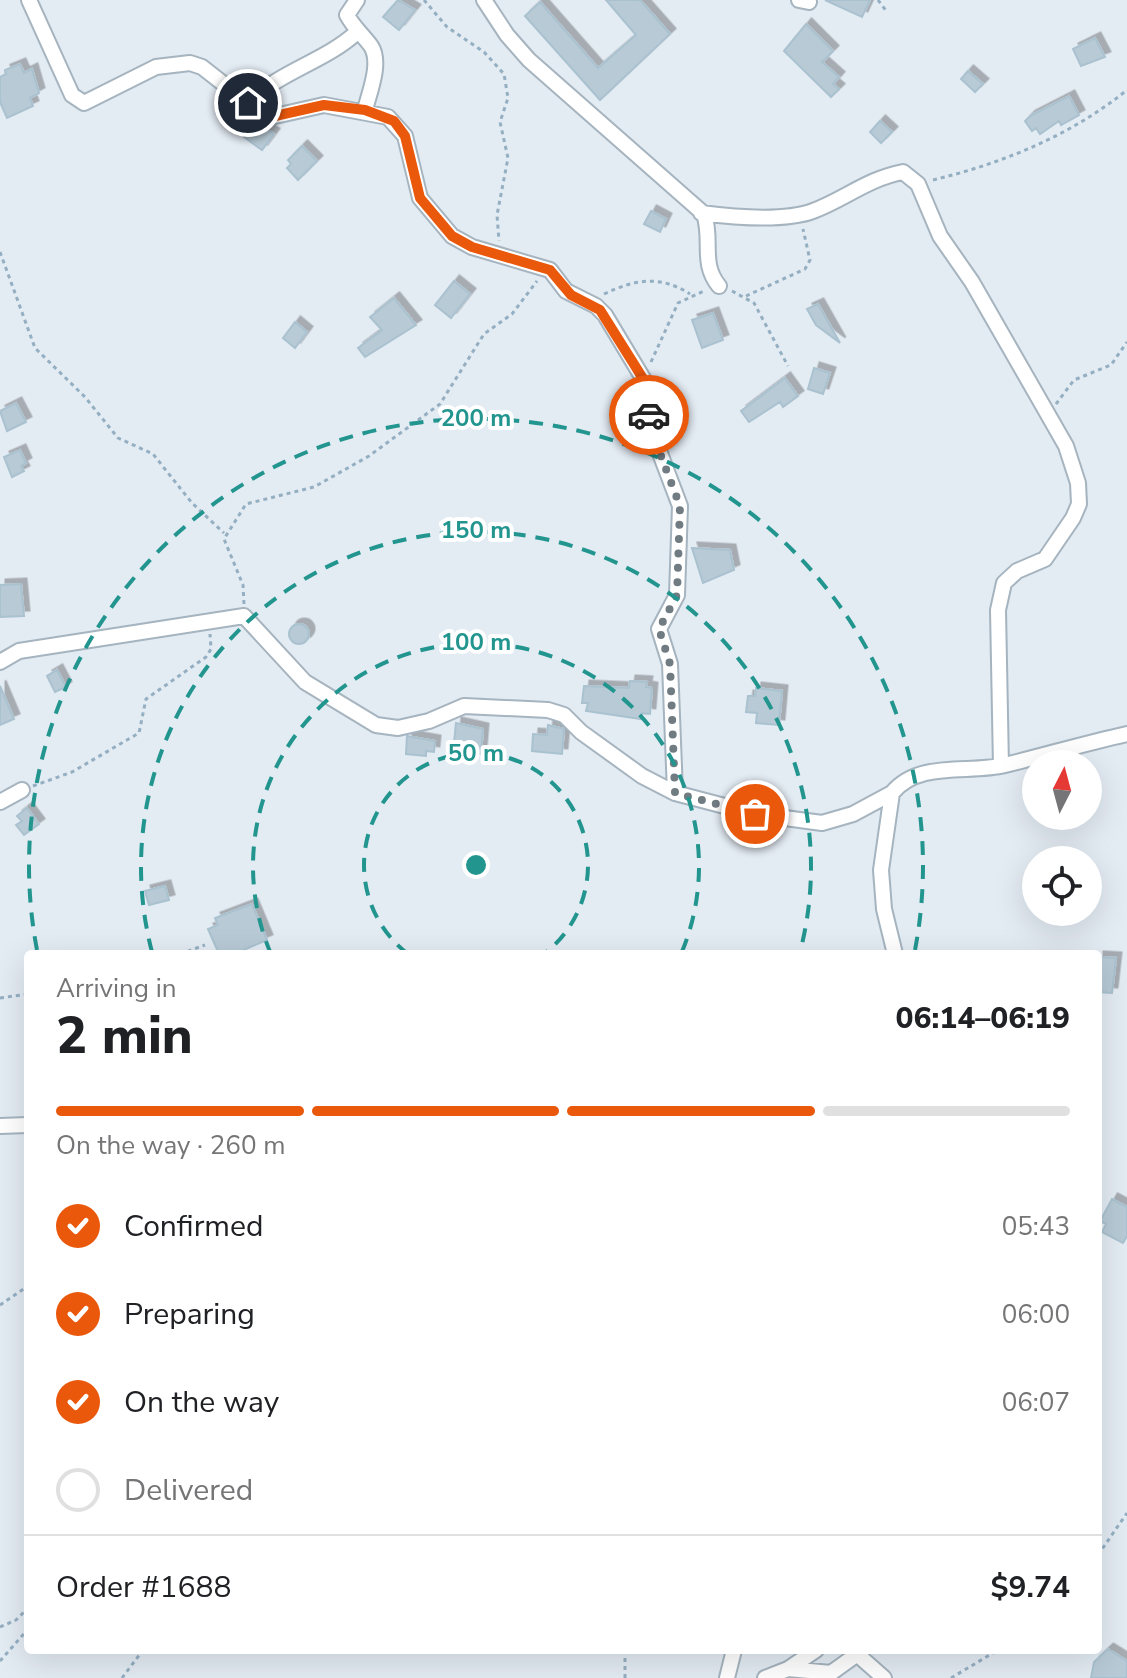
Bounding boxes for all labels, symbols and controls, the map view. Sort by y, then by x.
pin [214,69,282,137]
icon: home [226,81,270,125]
courier [609,375,689,455]
icon: car [627,393,671,437]
text: 200 m [441,402,511,434]
text: 150 m [441,514,511,546]
text: 100 m [441,626,511,658]
text: 50 m [448,737,504,769]
north arrow [1022,750,1102,830]
map controls [1022,750,1102,926]
pin [721,780,789,848]
icon: bag [733,792,777,836]
button: locate [1022,846,1102,926]
centre of rings [462,851,490,879]
text: Arriving in [56,971,177,1006]
text: 06:14–06:19 [895,998,1070,1039]
text: 2 min [56,1000,193,1071]
text: On the way · 260 m [56,1128,285,1163]
icon: check [56,1204,100,1248]
text: Confirmed [124,1206,264,1247]
text: 05:43 [1002,1209,1070,1244]
icon: check [56,1292,100,1336]
text: Preparing [124,1294,255,1335]
text: 06:00 [1002,1297,1070,1332]
icon: check [56,1380,100,1424]
text: On the way [124,1382,279,1423]
text: 06:07 [1002,1385,1070,1420]
text: Delivered [124,1470,253,1511]
text: Order #1688 [56,1567,231,1608]
text: $9.74 [991,1567,1070,1608]

